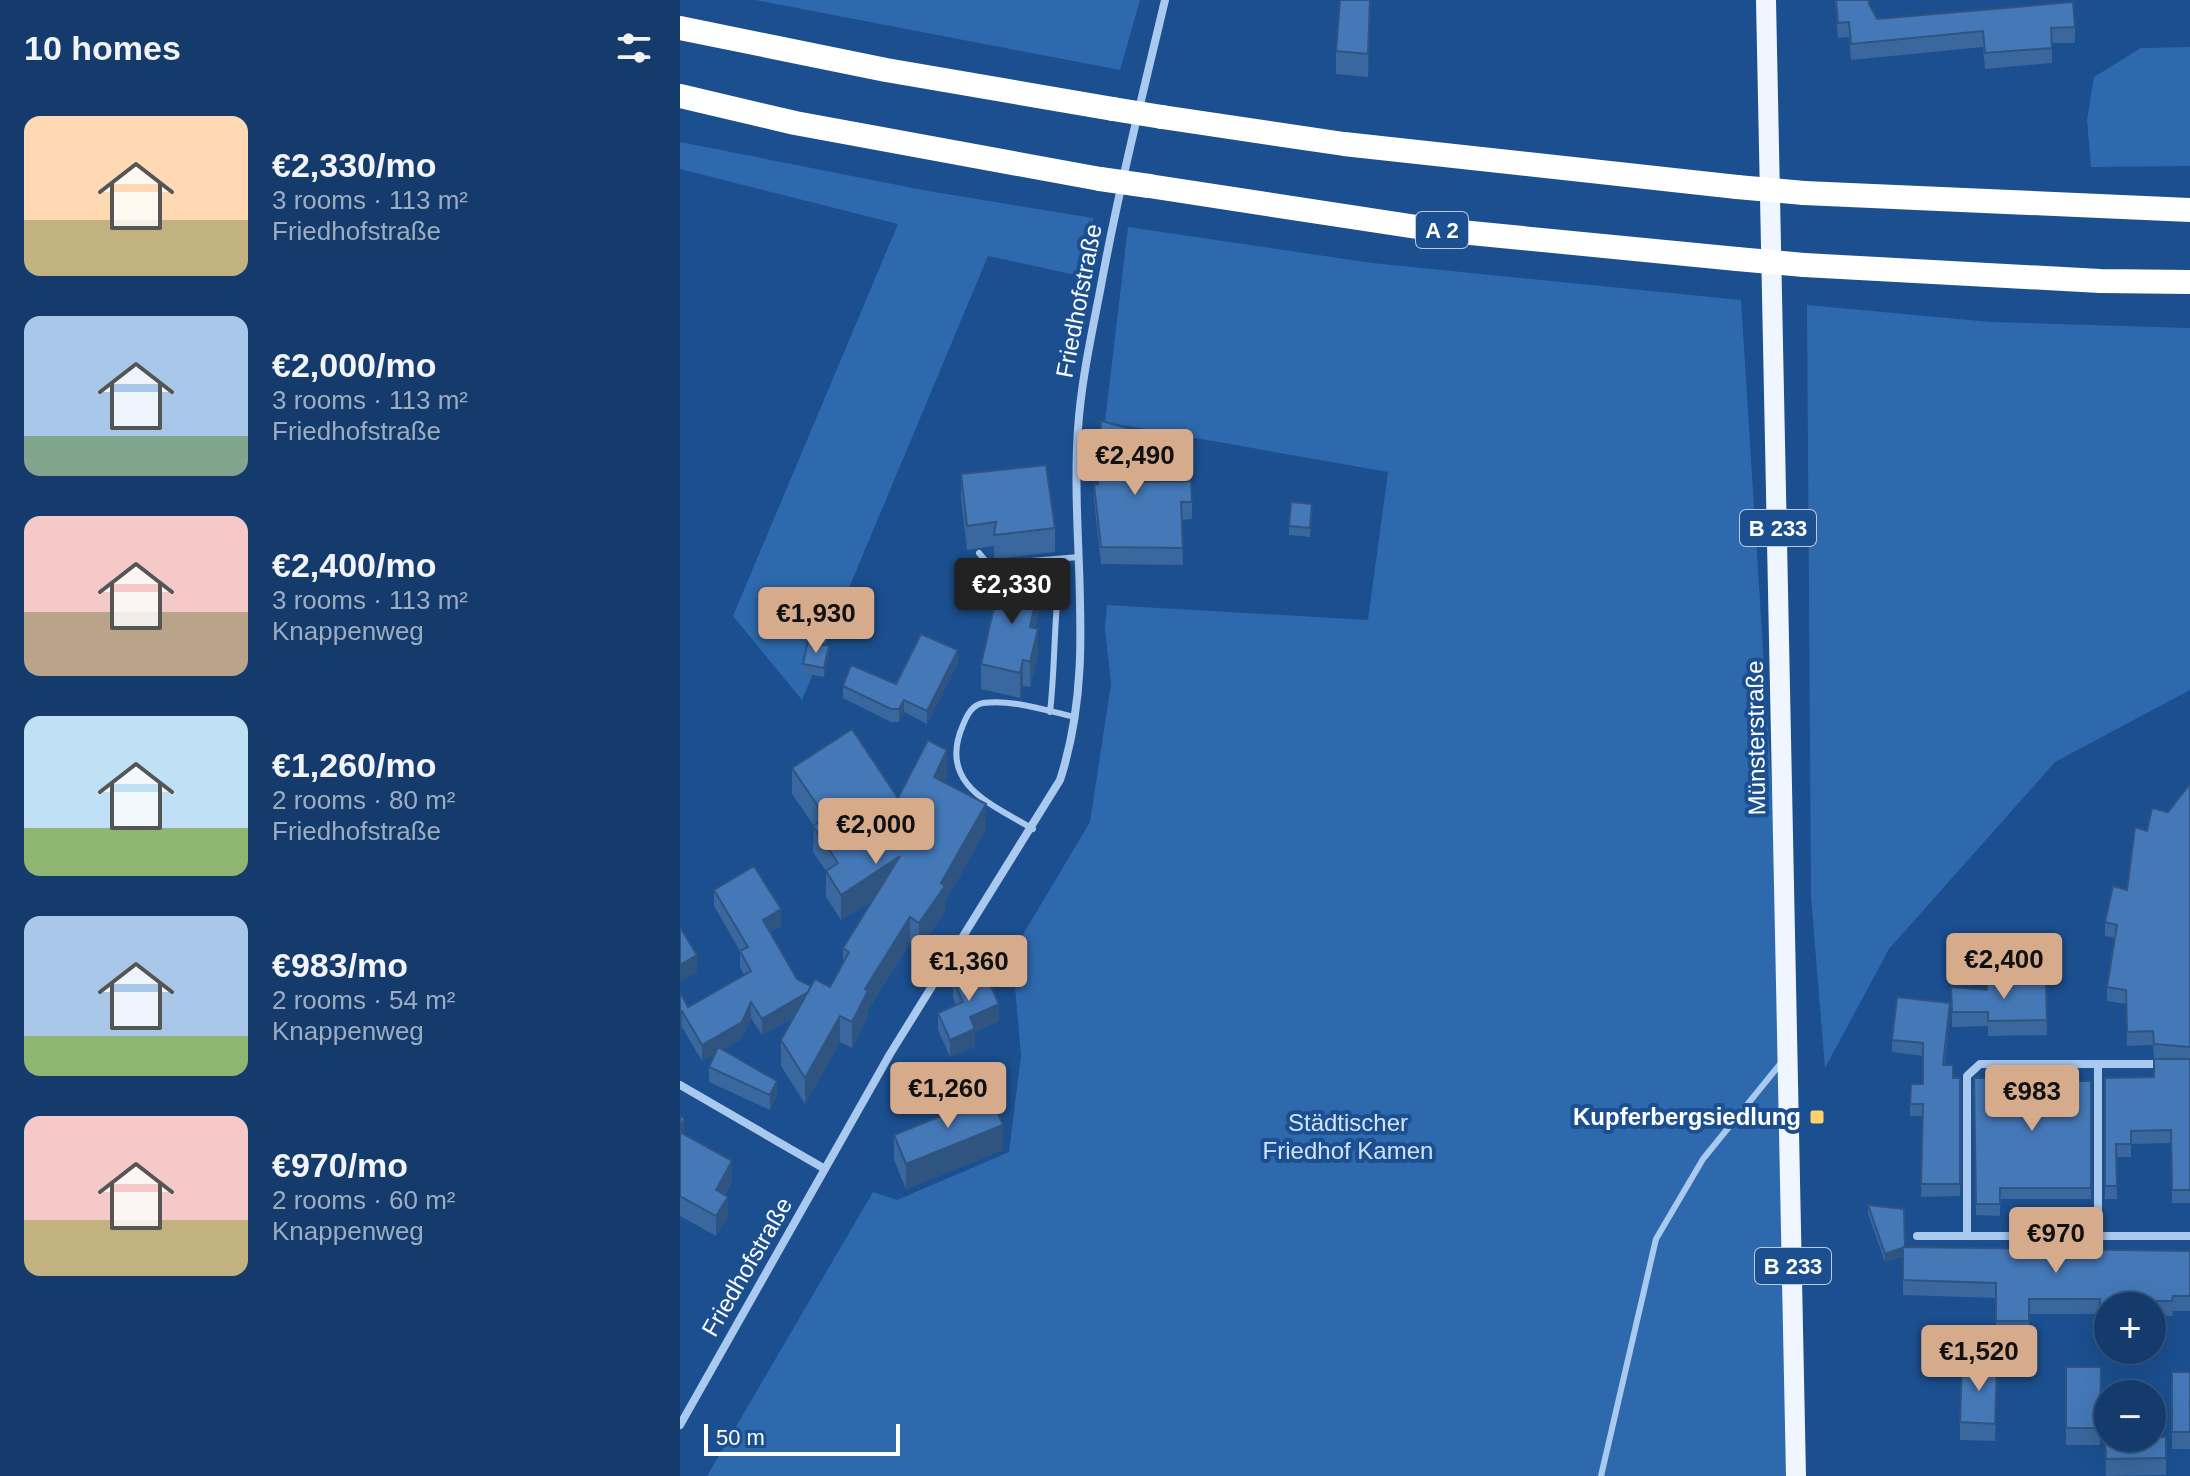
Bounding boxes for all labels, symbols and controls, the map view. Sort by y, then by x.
icon: filters [612,26,656,70]
text: 10 homes [24,29,181,67]
text: €2,330/mo [272,146,436,184]
icon: home [88,148,184,244]
text: 3 rooms · 113 m² [272,185,468,215]
road number: A 2 [1416,212,1468,248]
text: Friedhofstraße [272,216,441,246]
street label: Friedhofstraße [1050,222,1107,380]
text: €2,000/mo [272,346,436,384]
icon: home [88,348,184,444]
text: 3 rooms · 113 m² [272,385,468,415]
text: Friedhofstraße [272,416,441,446]
pin: €2,490 [1070,429,1200,497]
text: €2,490 [1095,440,1175,470]
road number: B 233 [1740,510,1816,546]
text: €2,400/mo [272,546,436,584]
icon: home [88,548,184,644]
pin: €2,330 [947,558,1077,626]
text: €2,330 [972,569,1052,599]
text: 3 rooms · 113 m² [272,585,468,615]
pin: €1,930 [751,587,881,655]
text: €1,930 [776,598,856,628]
text: Knappenweg [272,616,424,646]
street label: Münsterstraße [1741,660,1770,816]
text: €1,260/mo [272,746,436,784]
icon: home [88,748,184,844]
text: 2 rooms · 80 m² [272,785,456,815]
pin: €2,000 [811,798,941,866]
text: €2,000 [836,809,916,839]
text: Friedhofstraße [272,816,441,846]
pin: €2,400 [1939,933,2069,1001]
pin: €1,360 [904,935,1034,1003]
text: €2,400 [1964,944,2044,974]
text: €983/mo [272,946,408,984]
text: €1,360 [929,946,1009,976]
icon: home [88,948,184,1044]
text: 2 rooms · 54 m² [272,985,456,1015]
text: Knappenweg [272,1016,424,1046]
pin: €1,260 [883,1062,1013,1130]
pin: €983 [1985,1065,2079,1133]
text: €1,260 [908,1073,988,1103]
text: €983 [2003,1076,2061,1106]
place label: Kupferbergsiedlung [1573,1103,1801,1130]
marker: Kupferbergsiedlung [1808,1108,1826,1126]
park label: Städtischer Friedhof Kamen [1263,1109,1433,1164]
text: €970/mo [272,1146,408,1184]
icon: home [88,1148,184,1244]
text: 2 rooms · 60 m² [272,1185,456,1215]
street label: Friedhofstraße [696,1192,797,1341]
pin: €970 [2009,1207,2103,1275]
text: Knappenweg [272,1216,424,1246]
text: €970 [2027,1218,2085,1248]
road number: B 233 [1755,1248,1831,1284]
map controls [2094,1292,2166,1452]
button: + [2094,1292,2166,1364]
pin: €1,520 [1914,1325,2044,1393]
text: €1,520 [1939,1336,2019,1366]
button: − [2094,1380,2166,1452]
scale bar [704,1420,900,1456]
text: 50 m [716,1425,765,1450]

